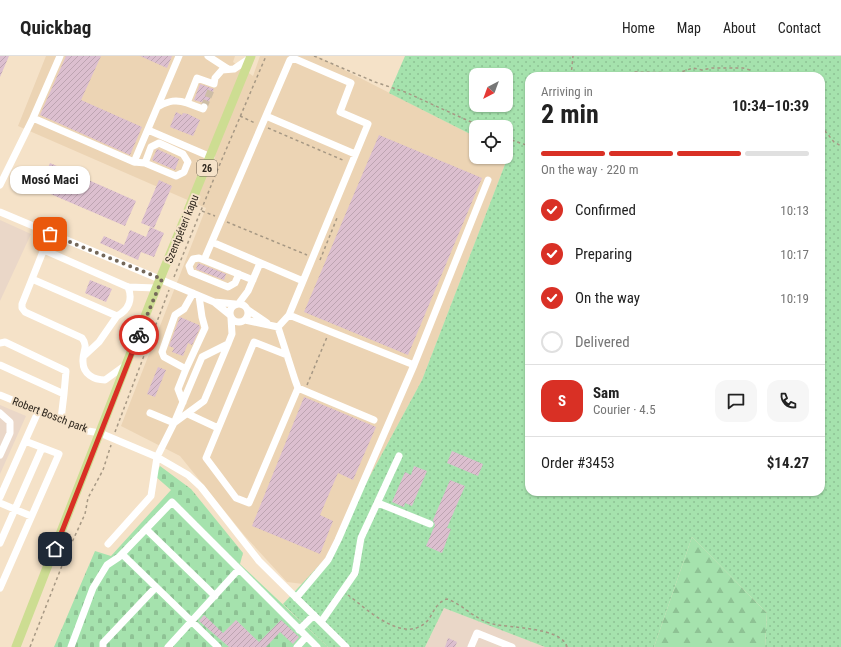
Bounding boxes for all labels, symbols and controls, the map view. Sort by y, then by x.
text: Quickbag [20,16,91,39]
text: Home [622,20,655,36]
text: Map [677,20,701,36]
text: About [723,20,756,36]
text: Contact [778,20,821,36]
north arrow [469,68,513,112]
map controls [469,68,513,164]
text: Arriving in [541,84,593,99]
text: 10:34–10:39 [732,97,809,115]
text: 2 min [541,99,599,129]
button: locate [469,120,513,164]
road number: 26 [197,160,217,176]
text: On the way · 220 m [541,162,638,177]
callout: Mosó Maci [10,166,90,194]
text: Mosó Maci [22,172,78,187]
street label: Szentpéteri kapu [162,193,202,265]
icon: check [541,199,563,221]
text: Confirmed [575,201,636,219]
text: 10:13 [780,203,809,218]
pin [33,217,67,251]
icon: bag [39,223,61,245]
icon: check [541,243,563,265]
text: Preparing [575,245,632,263]
text: 10:17 [780,247,809,262]
icon: check [541,287,563,309]
text: On the way [575,289,640,307]
text: 10:19 [780,291,809,306]
courier [119,315,159,355]
icon: bike [128,324,150,346]
text: Delivered [575,333,630,351]
button: chat [715,380,757,422]
button: phone [767,380,809,422]
text: Sam [593,384,619,402]
text: S [558,392,566,410]
street label: Robert Bosch park [10,395,90,435]
text: Courier · 4.5 [593,402,656,417]
text: Order #3453 [541,454,615,472]
text: $14.27 [767,454,809,472]
pin [38,532,72,566]
icon: home [44,538,66,560]

